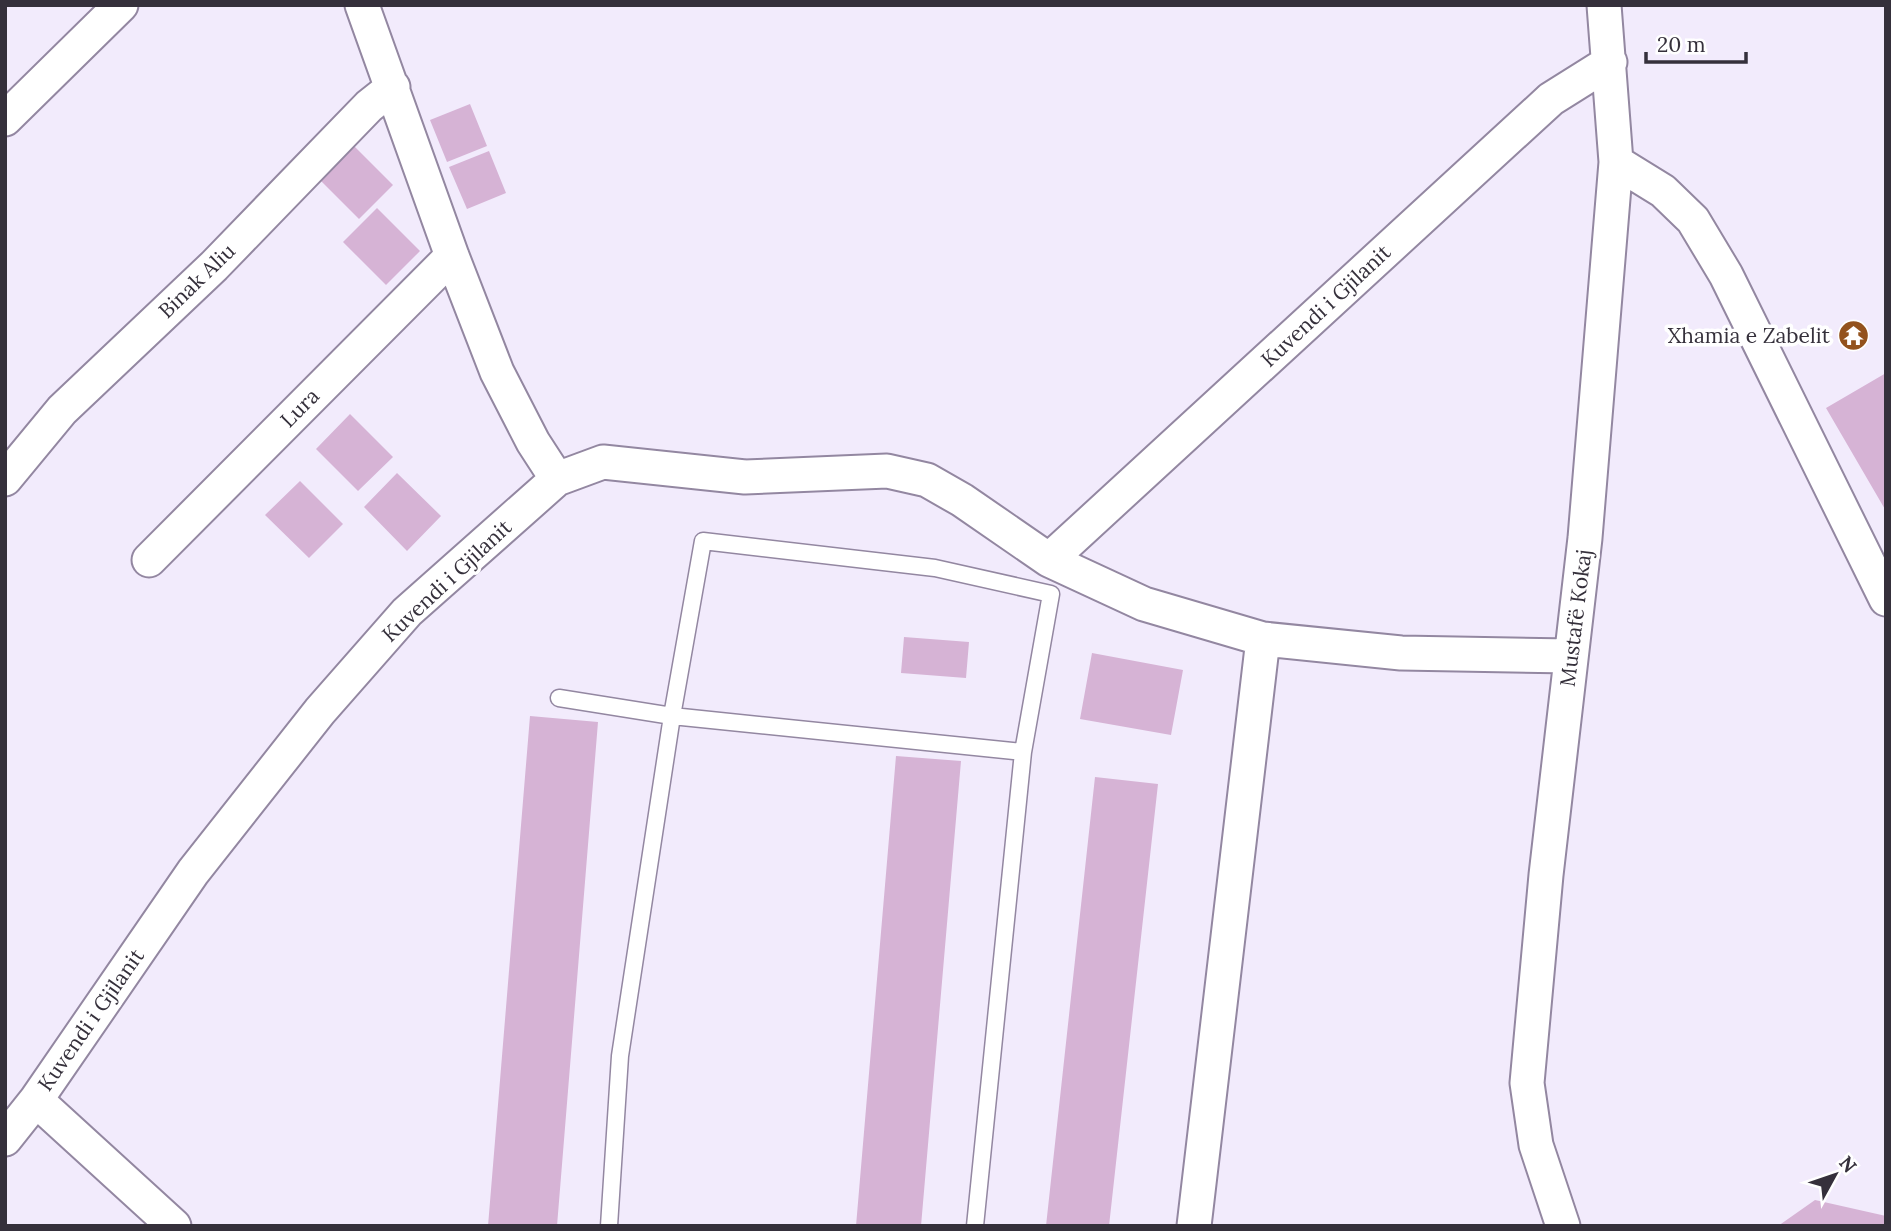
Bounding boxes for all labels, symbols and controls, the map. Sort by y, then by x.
scale bar [1646,21,1746,65]
text: 20 m [1657,31,1706,58]
street label: Binak Aliu [153,237,241,324]
street label: Kuvendi i Gjilanit [1255,238,1397,373]
temple icon: Xhamia e Zabelit [1836,319,1870,353]
place label: Xhamia e Zabelit [1668,322,1831,349]
street label: Lura [274,382,325,433]
street label: Kuvendi i Gjilanit [376,513,518,648]
street label: Mustafë Kokaj [1554,548,1597,688]
street label: Kuvendi i Gjilanit [31,943,150,1096]
north arrow [1800,1140,1870,1210]
text: N [1834,1151,1862,1178]

